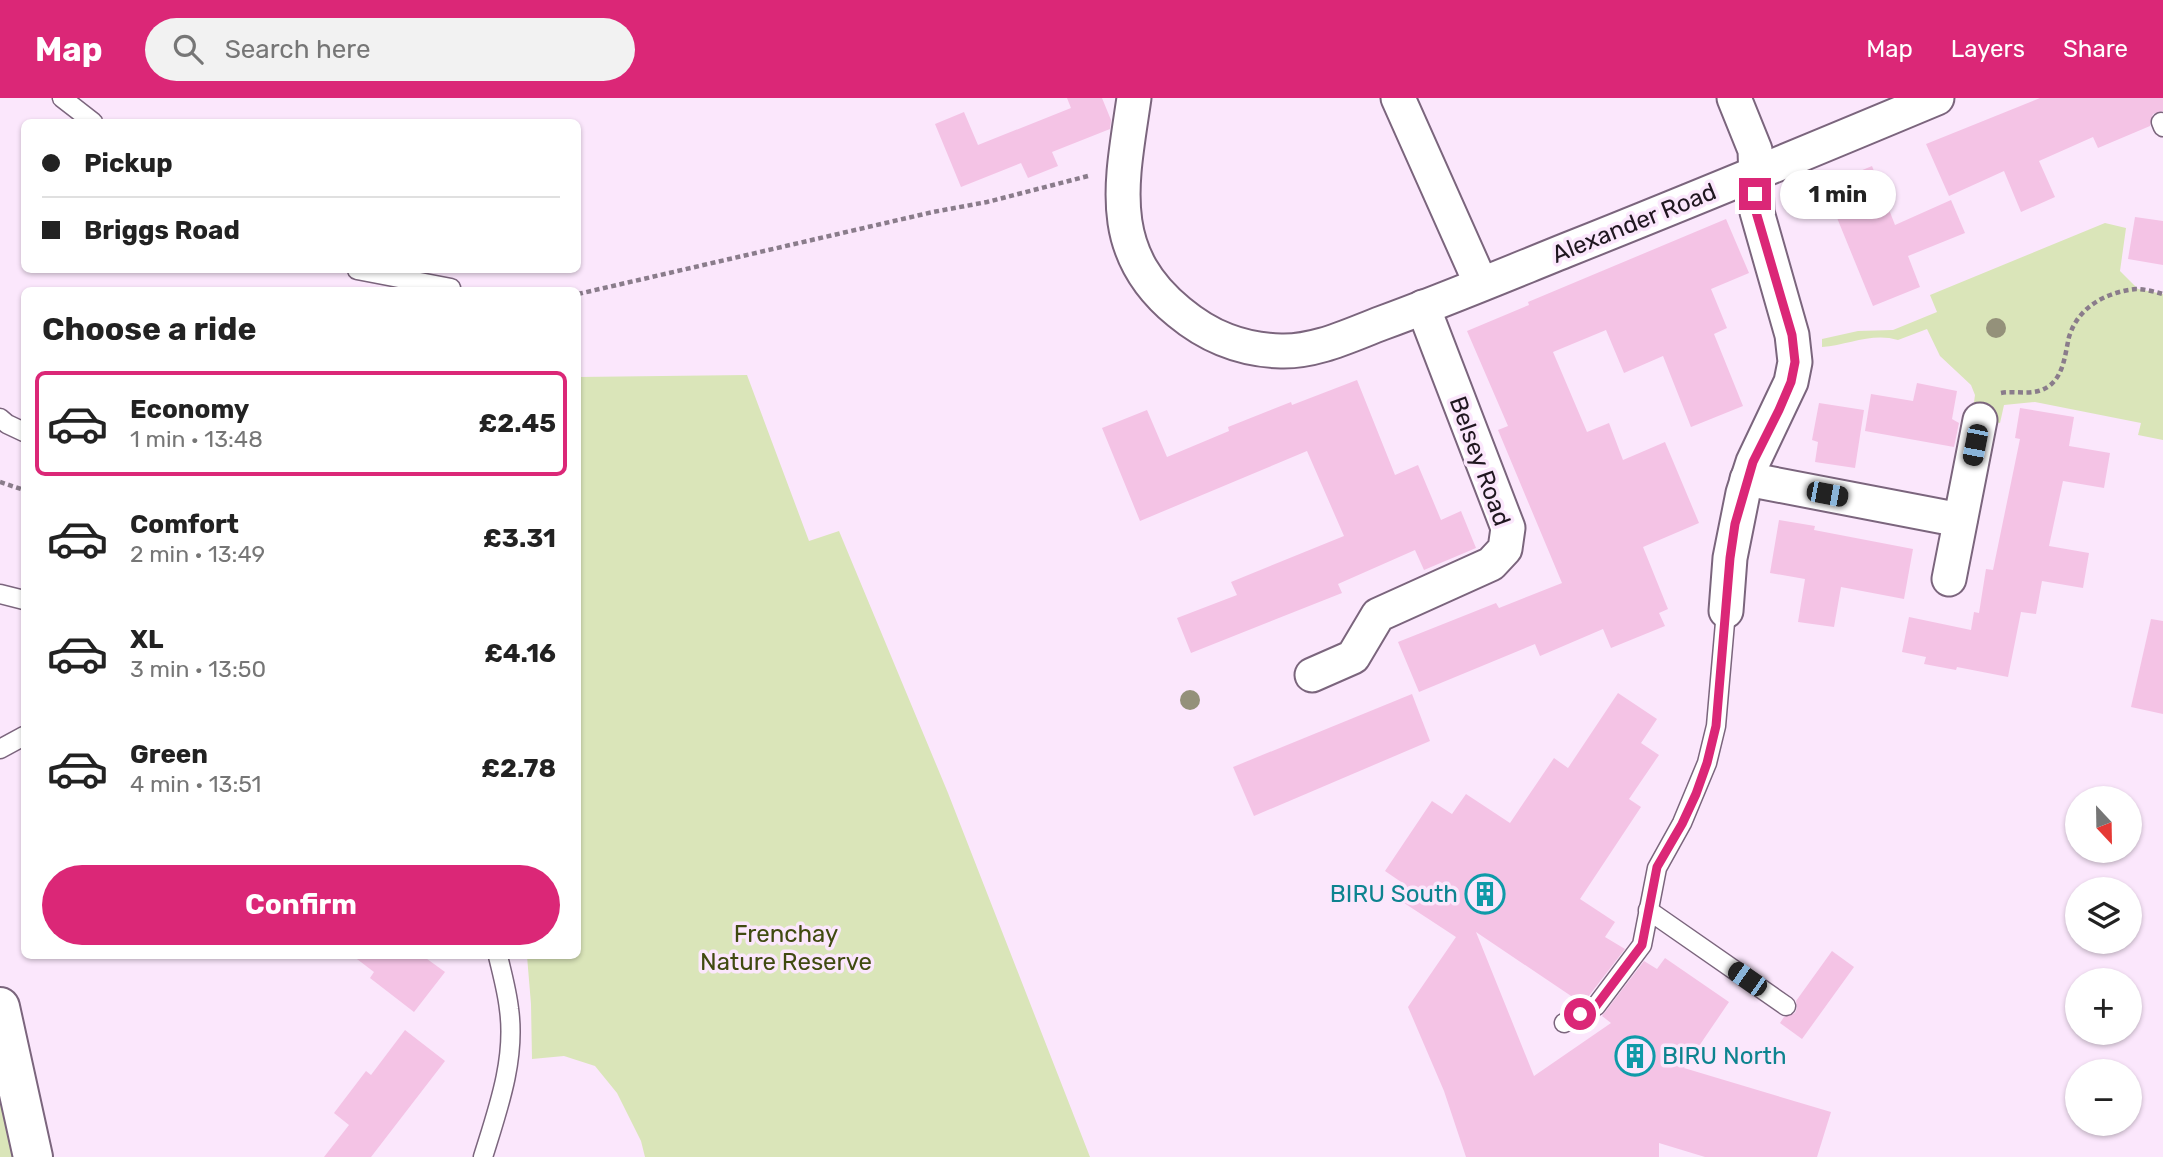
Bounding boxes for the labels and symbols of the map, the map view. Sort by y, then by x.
callout: 1 min [1780,170,1895,218]
street label: Alexander Road [1548,177,1720,269]
route end [1739,178,1771,210]
street label: Belsey Road [1444,392,1516,530]
car [1961,422,1990,468]
car [1805,480,1850,508]
north arrow [2065,786,2142,863]
building icon: BIRU South [1464,873,1506,915]
place label: BIRU South [1330,880,1458,908]
park label: Frenchay Nature Reserve [700,920,872,976]
car [1724,958,1771,1000]
route start [1564,998,1596,1030]
building icon: BIRU North [1614,1035,1656,1077]
place label: BIRU North [1662,1042,1787,1070]

